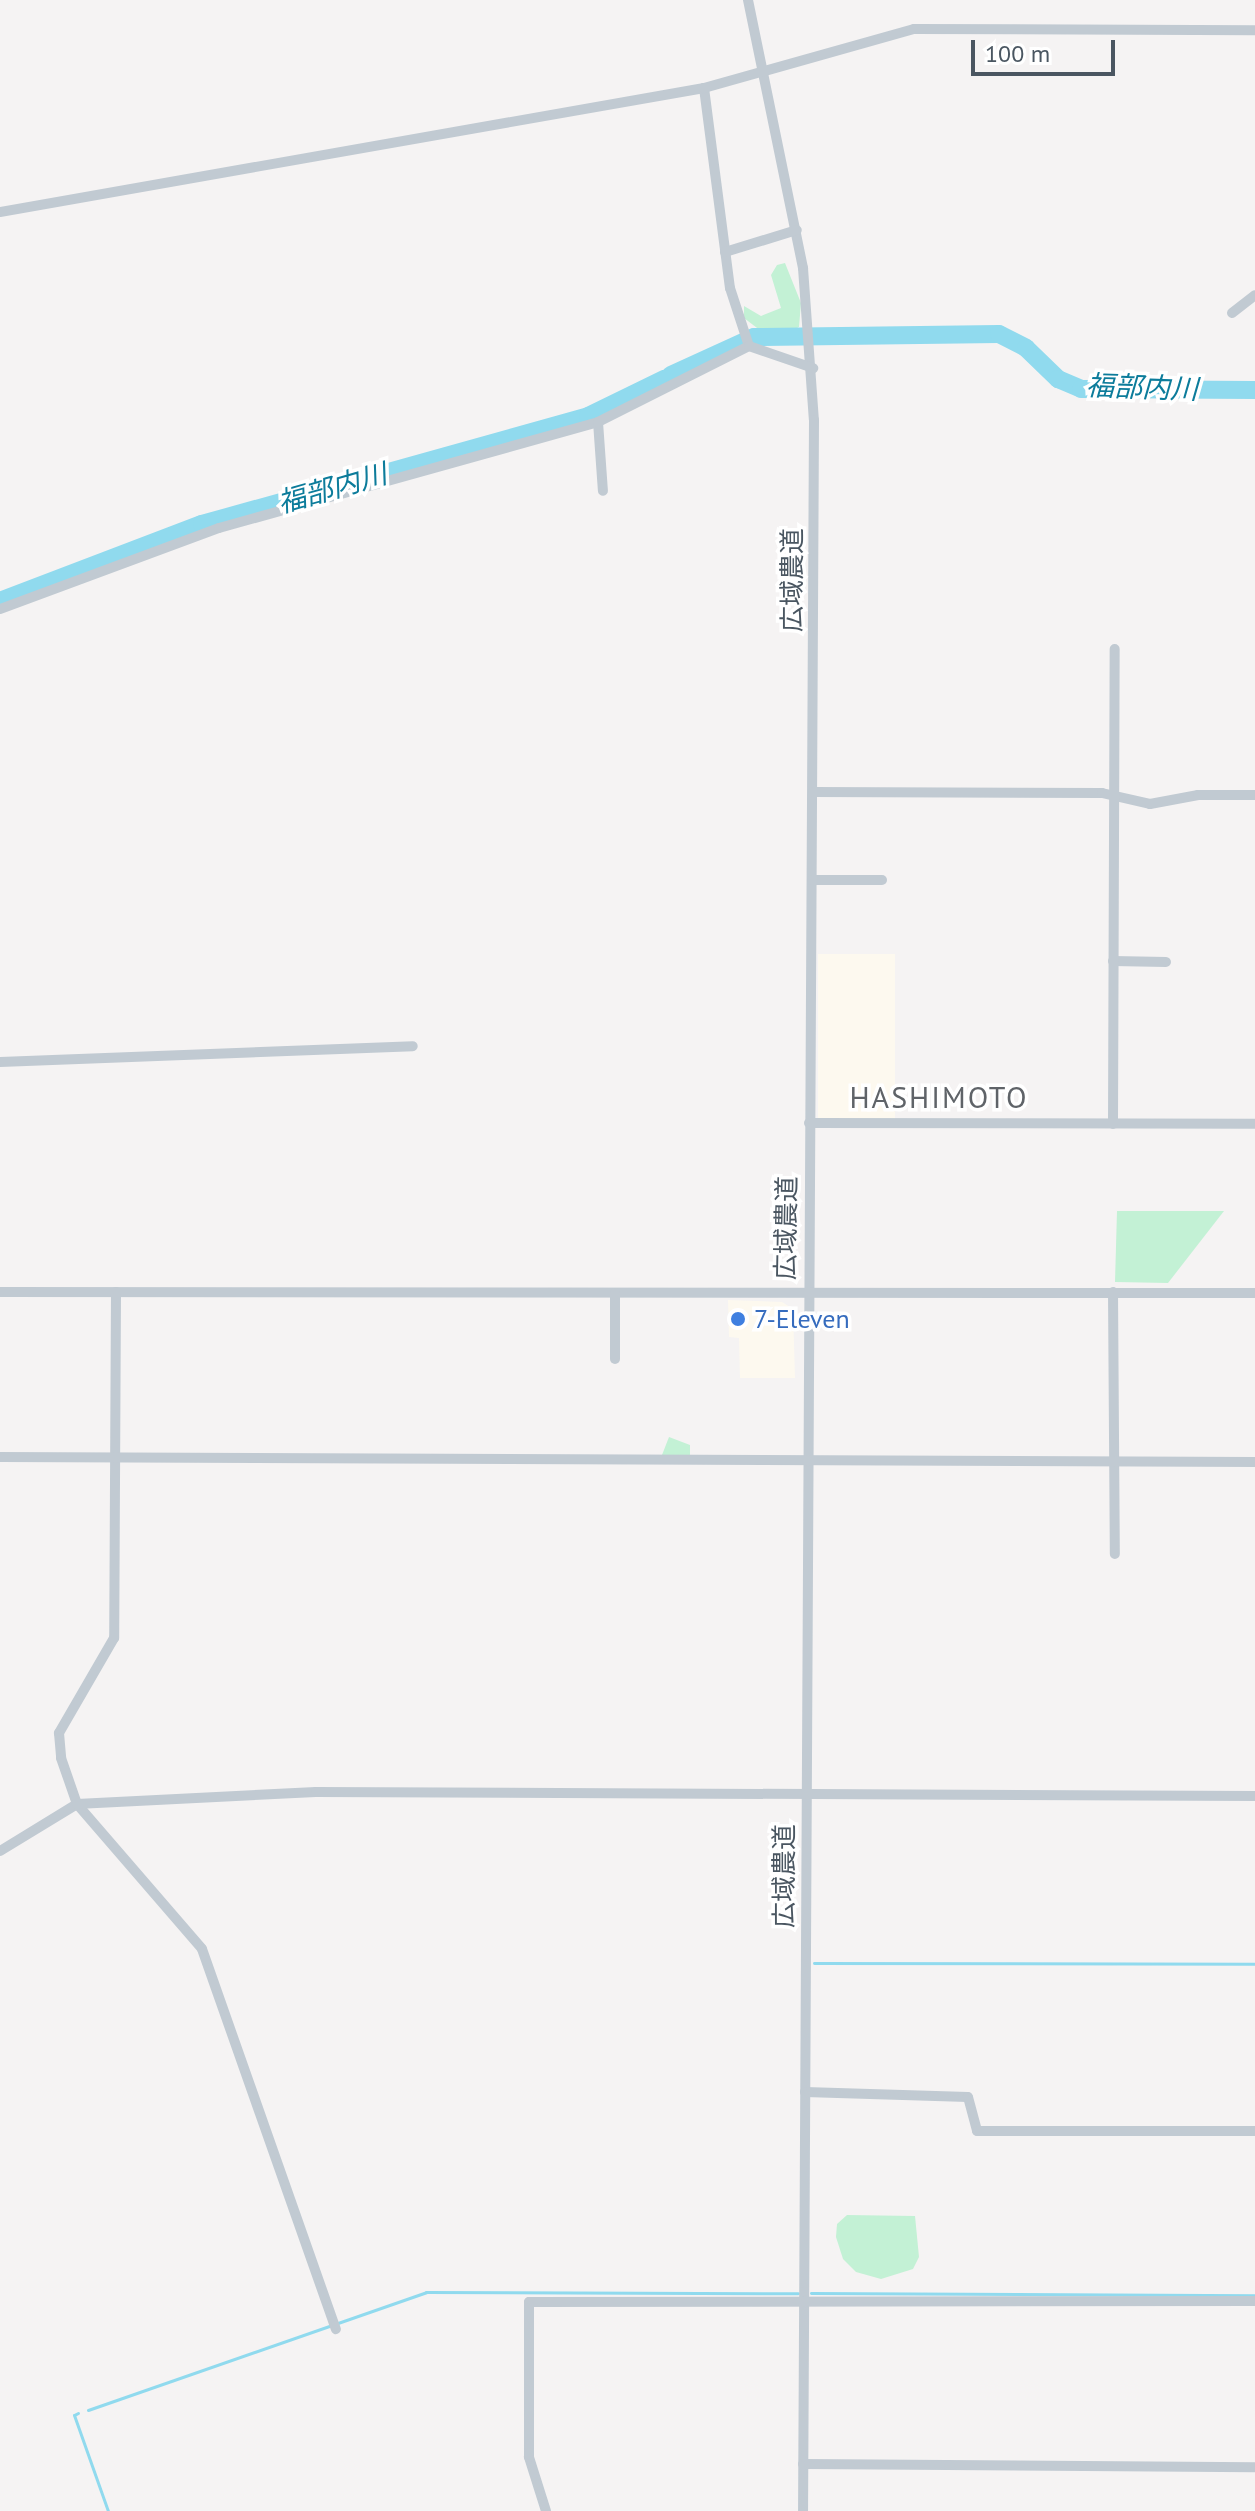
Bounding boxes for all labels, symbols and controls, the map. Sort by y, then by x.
scale bar [975,24,1119,74]
text: 100 m [985,38,1050,69]
water label: 福部内川 [1085,368,1199,406]
water label: 福部内川 [274,456,390,520]
street label: 広域農道 [776,528,808,632]
district label: HASHIMOTO [849,1079,1029,1115]
street label: 広域農道 [769,1176,803,1280]
place label: 7-Eleven [754,1303,850,1335]
marker: 7-Eleven [729,1310,747,1328]
street label: 広域農道 [768,1824,800,1928]

